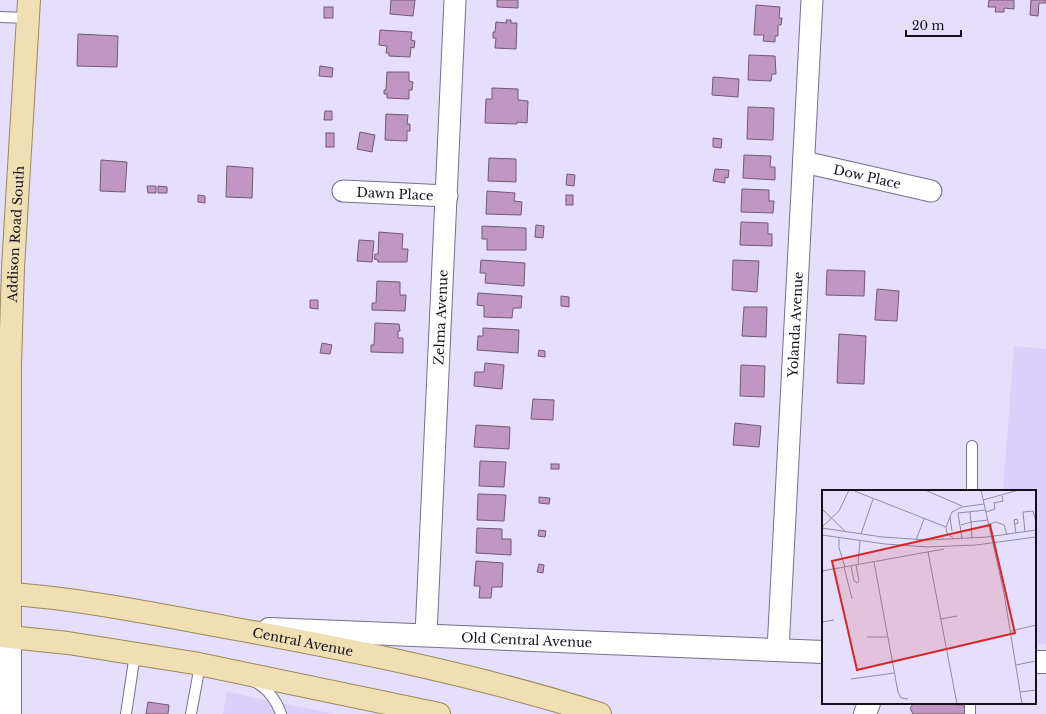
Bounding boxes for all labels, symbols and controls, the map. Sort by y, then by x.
scale bar [906,12,961,38]
text: 20 m [912,18,944,33]
street label: Dow Place [832,161,903,193]
street label: Addison Road South [4,165,28,304]
street label: Dawn Place [356,184,434,204]
street label: Zelma Avenue [430,269,452,365]
street label: Yolanda Avenue [784,271,807,379]
inset map [822,490,1036,704]
street label: Central Avenue [251,624,355,660]
street label: Old Central Avenue [461,629,593,651]

